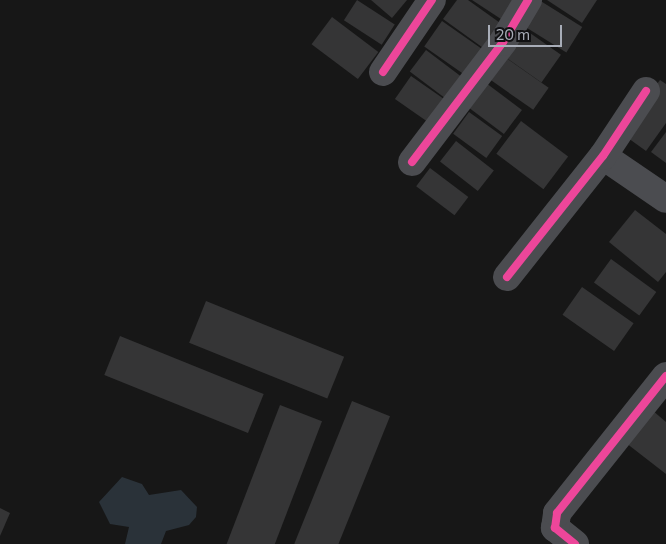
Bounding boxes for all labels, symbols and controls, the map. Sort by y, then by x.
scale bar [491,15,565,47]
text: 20 m [496,25,530,43]

